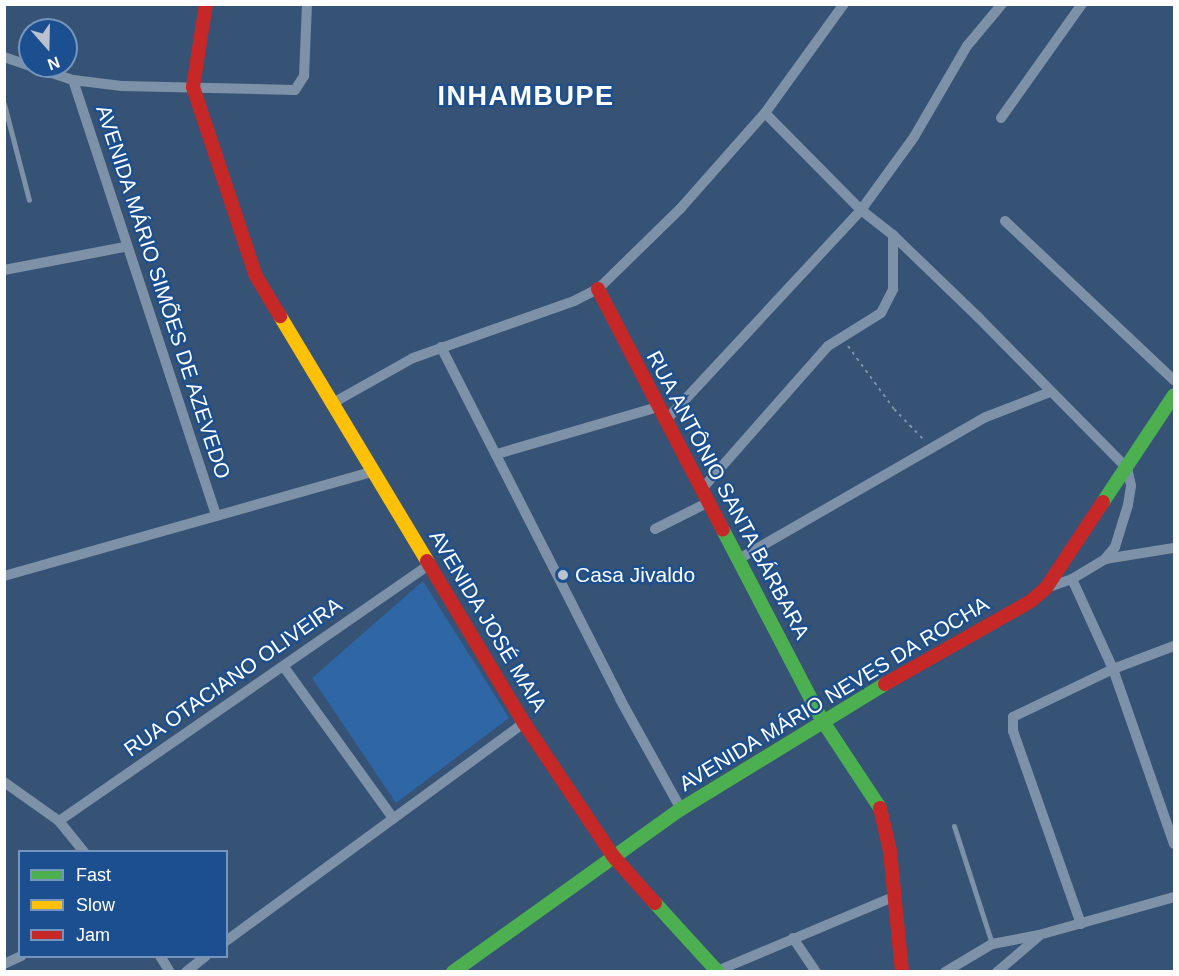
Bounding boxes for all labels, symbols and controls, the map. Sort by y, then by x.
north arrow [18,18,78,78]
text: N [45,54,62,73]
district label: INHAMBUPE [437,81,615,113]
street label: AVENIDA MÁRIO SIMÕES DE AZEVEDO [90,101,236,483]
street label: RUA ANTÔNIO SANTA BÁRBARA [640,345,816,645]
street label: AVENIDA JOSÉ MAIA [424,525,552,717]
place label: Casa Jivaldo [575,562,695,588]
marker: Casa Jivaldo [556,568,570,582]
street label: AVENIDA MÁRIO NEVES DA ROCHA [674,591,994,797]
street label: RUA OTACIANO OLIVEIRA [119,592,347,762]
legend [18,850,228,958]
text: Fast [76,865,111,885]
text: Slow [76,895,115,915]
text: Jam [76,925,110,945]

